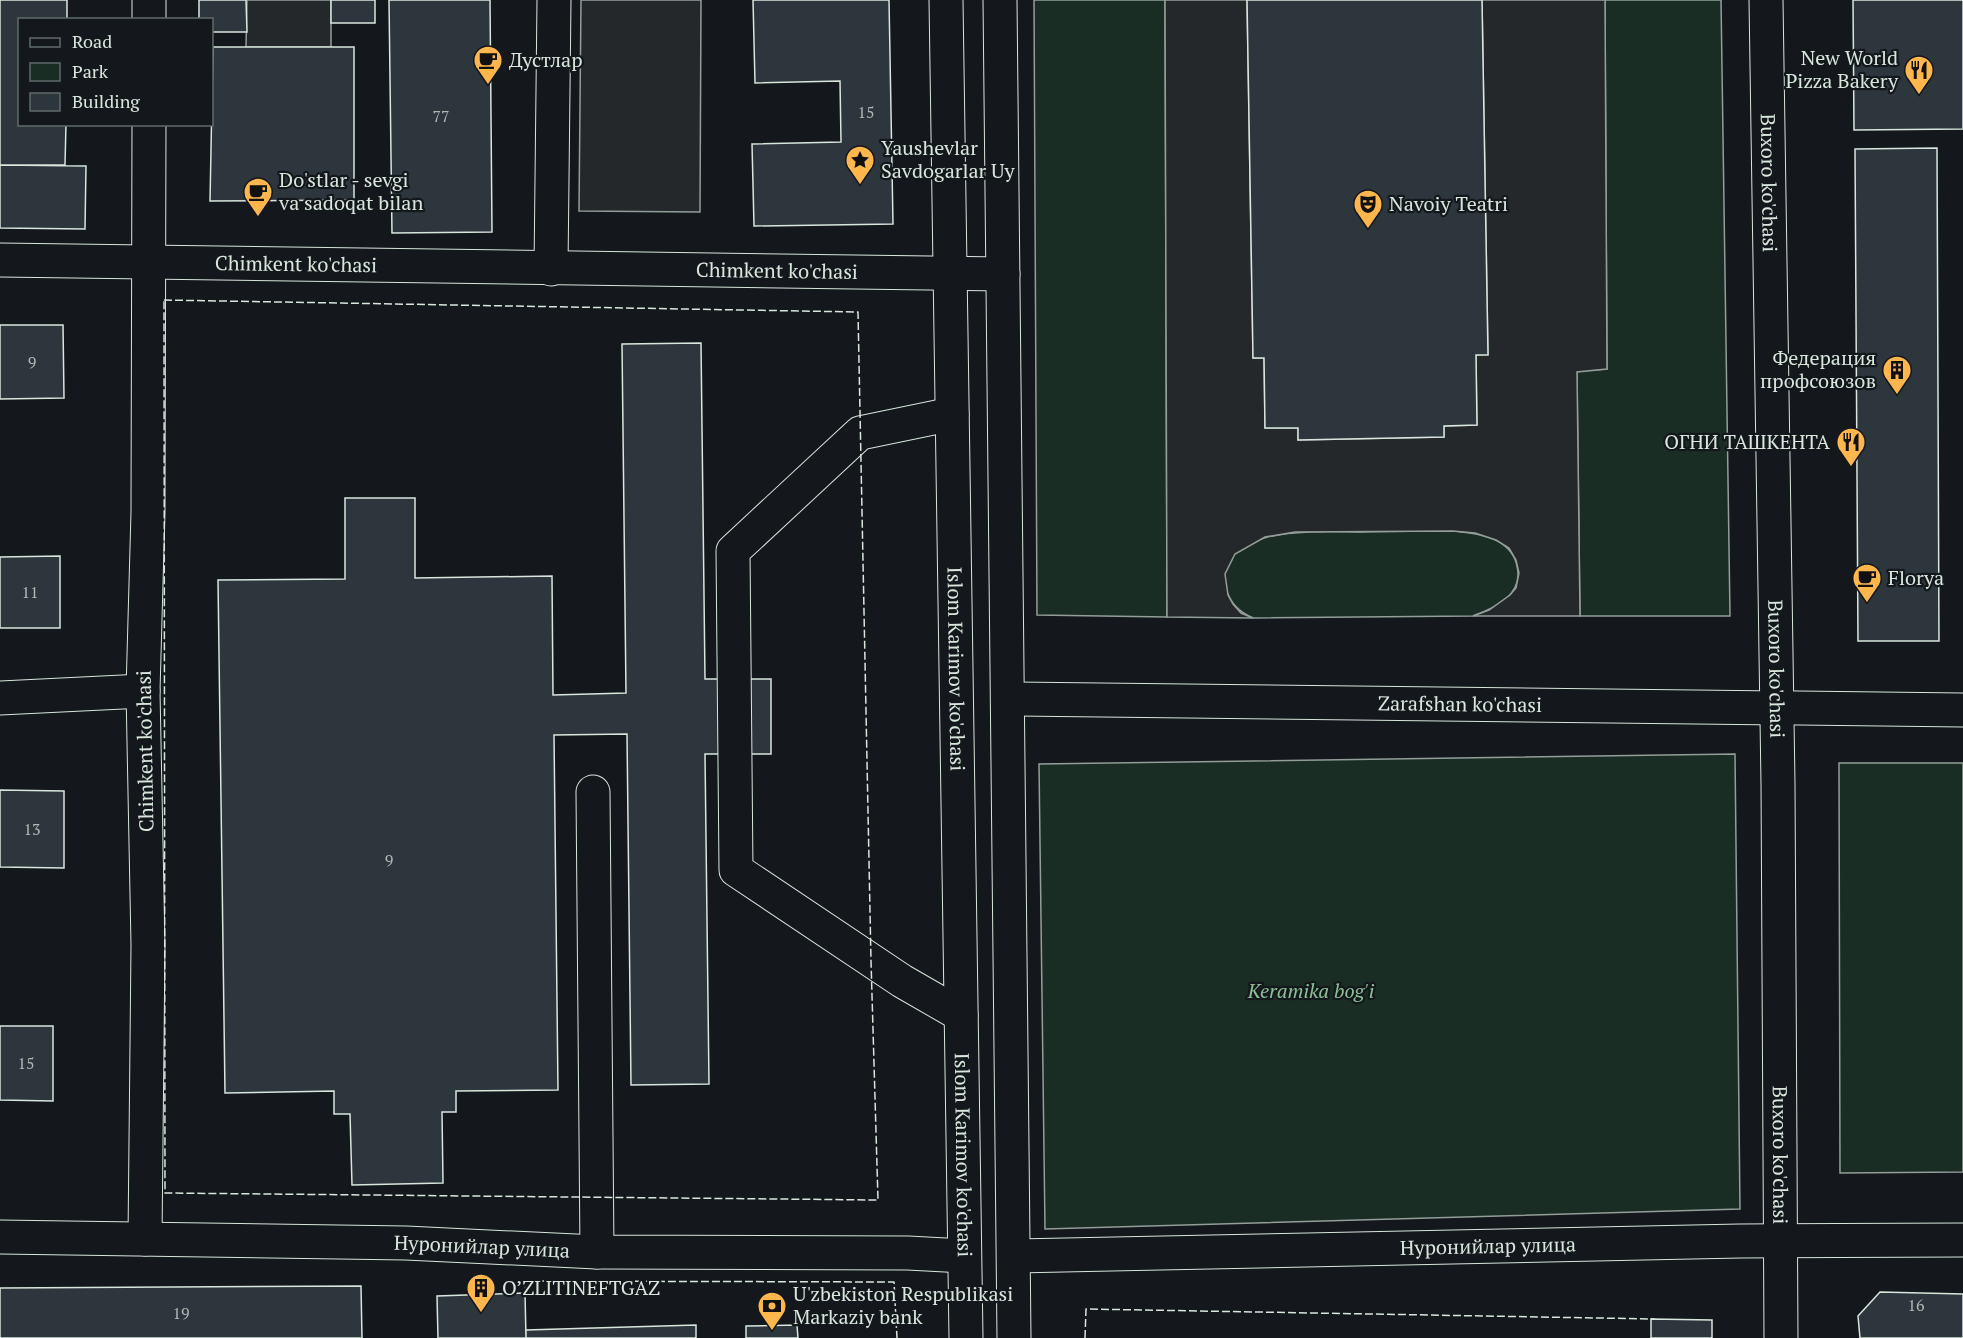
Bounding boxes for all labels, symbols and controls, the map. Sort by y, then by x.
legend [18,18,213,126]
text: Road [72,29,112,53]
cafe icon: Дустлар [472,44,504,86]
place label: New World Pizza Bakery [1785,44,1899,94]
place label: Дустлар [509,46,583,73]
restaurant icon: New World Pizza Bakery [1903,54,1935,96]
text: Park [72,59,109,83]
text: Building [72,89,140,113]
house number: 15 [857,101,875,123]
house number: 77 [432,105,450,127]
street label: Buxoro ko'chasi [1755,114,1784,252]
place label: Yaushevlar Savdogarlar Uy [881,134,1016,184]
place icon: Yaushevlar Savdogarlar Uy [844,144,876,186]
place label: Do'stlar - sevgi va sadoqat bilan [278,166,423,216]
cafe icon: Do'stlar - sevgi va sadoqat bilan [242,176,274,218]
theatre icon: Navoiy Teatri [1352,188,1384,230]
place label: Navoiy Teatri [1389,190,1508,217]
street label: Chimkent ko'chasi [215,249,377,278]
street label: Chimkent ko'chasi [696,256,858,285]
place label: Федерация профсоюзов [1760,344,1876,394]
house number: 9 [28,351,36,373]
building icon: Федерация профсоюзов [1881,354,1913,396]
restaurant icon: ОГНИ ТАШКЕНТА [1835,426,1867,468]
place label: ОГНИ ТАШКЕНТА [1664,428,1830,455]
cafe icon: Florya [1851,562,1883,604]
place label: Florya [1888,564,1944,591]
street label: Islom Karimov ko'chasi [941,566,972,771]
house number: 11 [21,581,39,603]
street label: Buxoro ko'chasi [1762,599,1791,738]
street label: Chimkent ko'chasi [130,670,159,832]
street label: Zarafshan ko'chasi [1378,689,1542,718]
house number: 13 [23,818,41,840]
house number: 9 [385,849,393,871]
park label: Keramika bog'i [1247,977,1375,1004]
house number: 15 [17,1052,35,1074]
street label: Islom Karimov ko'chasi [949,1052,979,1257]
street label: Buxoro ko'chasi [1767,1086,1794,1224]
street label: Нуронийлар улица [394,1229,571,1264]
street label: Нуронийлар улица [1400,1230,1576,1261]
building icon: O’ZLITINEFTGAZ [465,1272,497,1314]
place label: O’ZLITINEFTGAZ [502,1274,660,1301]
place label: U'zbekiston Respublikasi Markaziy bank [793,1280,1013,1330]
bank icon: U'zbekiston Respublikasi Markaziy bank [756,1290,788,1332]
house number: 16 [1907,1294,1925,1316]
house number: 19 [172,1302,190,1324]

